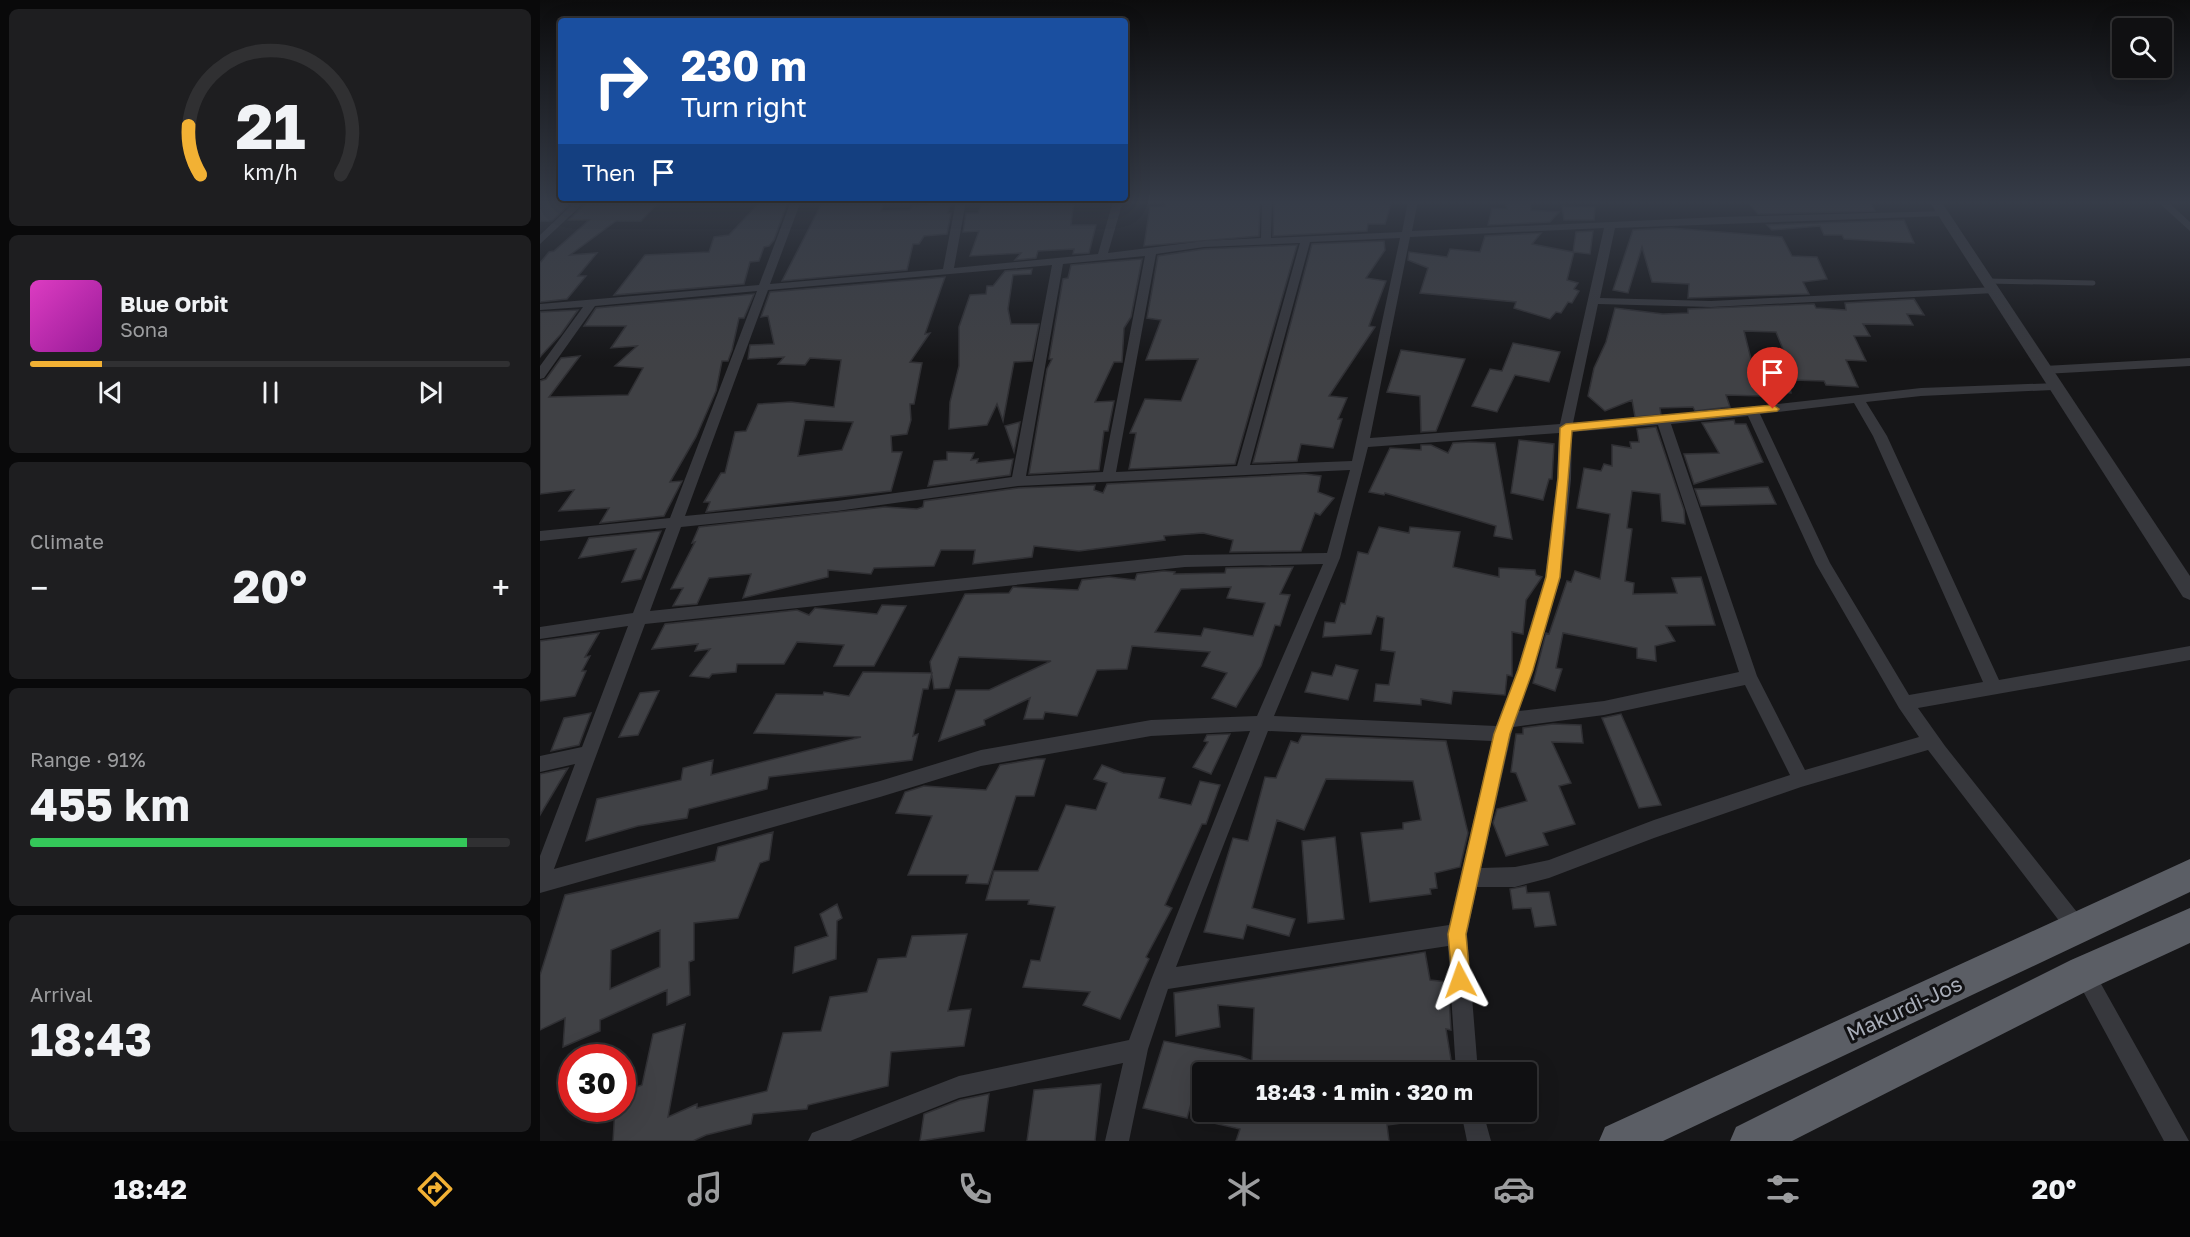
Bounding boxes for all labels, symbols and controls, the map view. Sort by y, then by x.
map controls [2112,18,2172,78]
button: search [2112,18,2172,78]
text: 230 m [681,40,807,90]
icon: right [582,42,660,120]
text: 21 [235,88,305,163]
text: Turn right [681,91,807,123]
icon: arrive [647,156,680,189]
text: km/h [243,159,297,185]
text: Then [582,159,635,186]
text: Blue Orbit [120,290,228,317]
text: Sona [120,317,168,341]
pin [1747,347,1798,409]
icon: arrive [1756,356,1789,389]
icon: previous [94,376,127,409]
icon: pause [254,376,287,409]
icon: next [414,376,447,409]
text: Climate [30,529,104,553]
text: 20° [233,559,307,613]
text: − [30,568,48,607]
text: + [492,568,510,607]
text: Range · 91% [30,747,146,771]
text: 455 km [30,777,190,831]
position arrow [1428,948,1492,1012]
street label: Makurdi-Jos [1842,970,1966,1046]
text: Arrival [30,982,93,1006]
text: 18:43 [30,1012,152,1066]
speed limit sign: 30 [558,1044,636,1122]
text: 18:43 · 1 min · 320 m [1256,1078,1473,1105]
icon: directions [414,1168,456,1210]
icon: music [684,1168,726,1210]
icon: phone [954,1168,996,1210]
icon: climate [1223,1168,1265,1210]
icon: car [1493,1168,1535,1210]
icon: filters [1762,1168,1804,1210]
text: 18:42 [114,1173,187,1205]
text: 20° [2032,1173,2076,1205]

